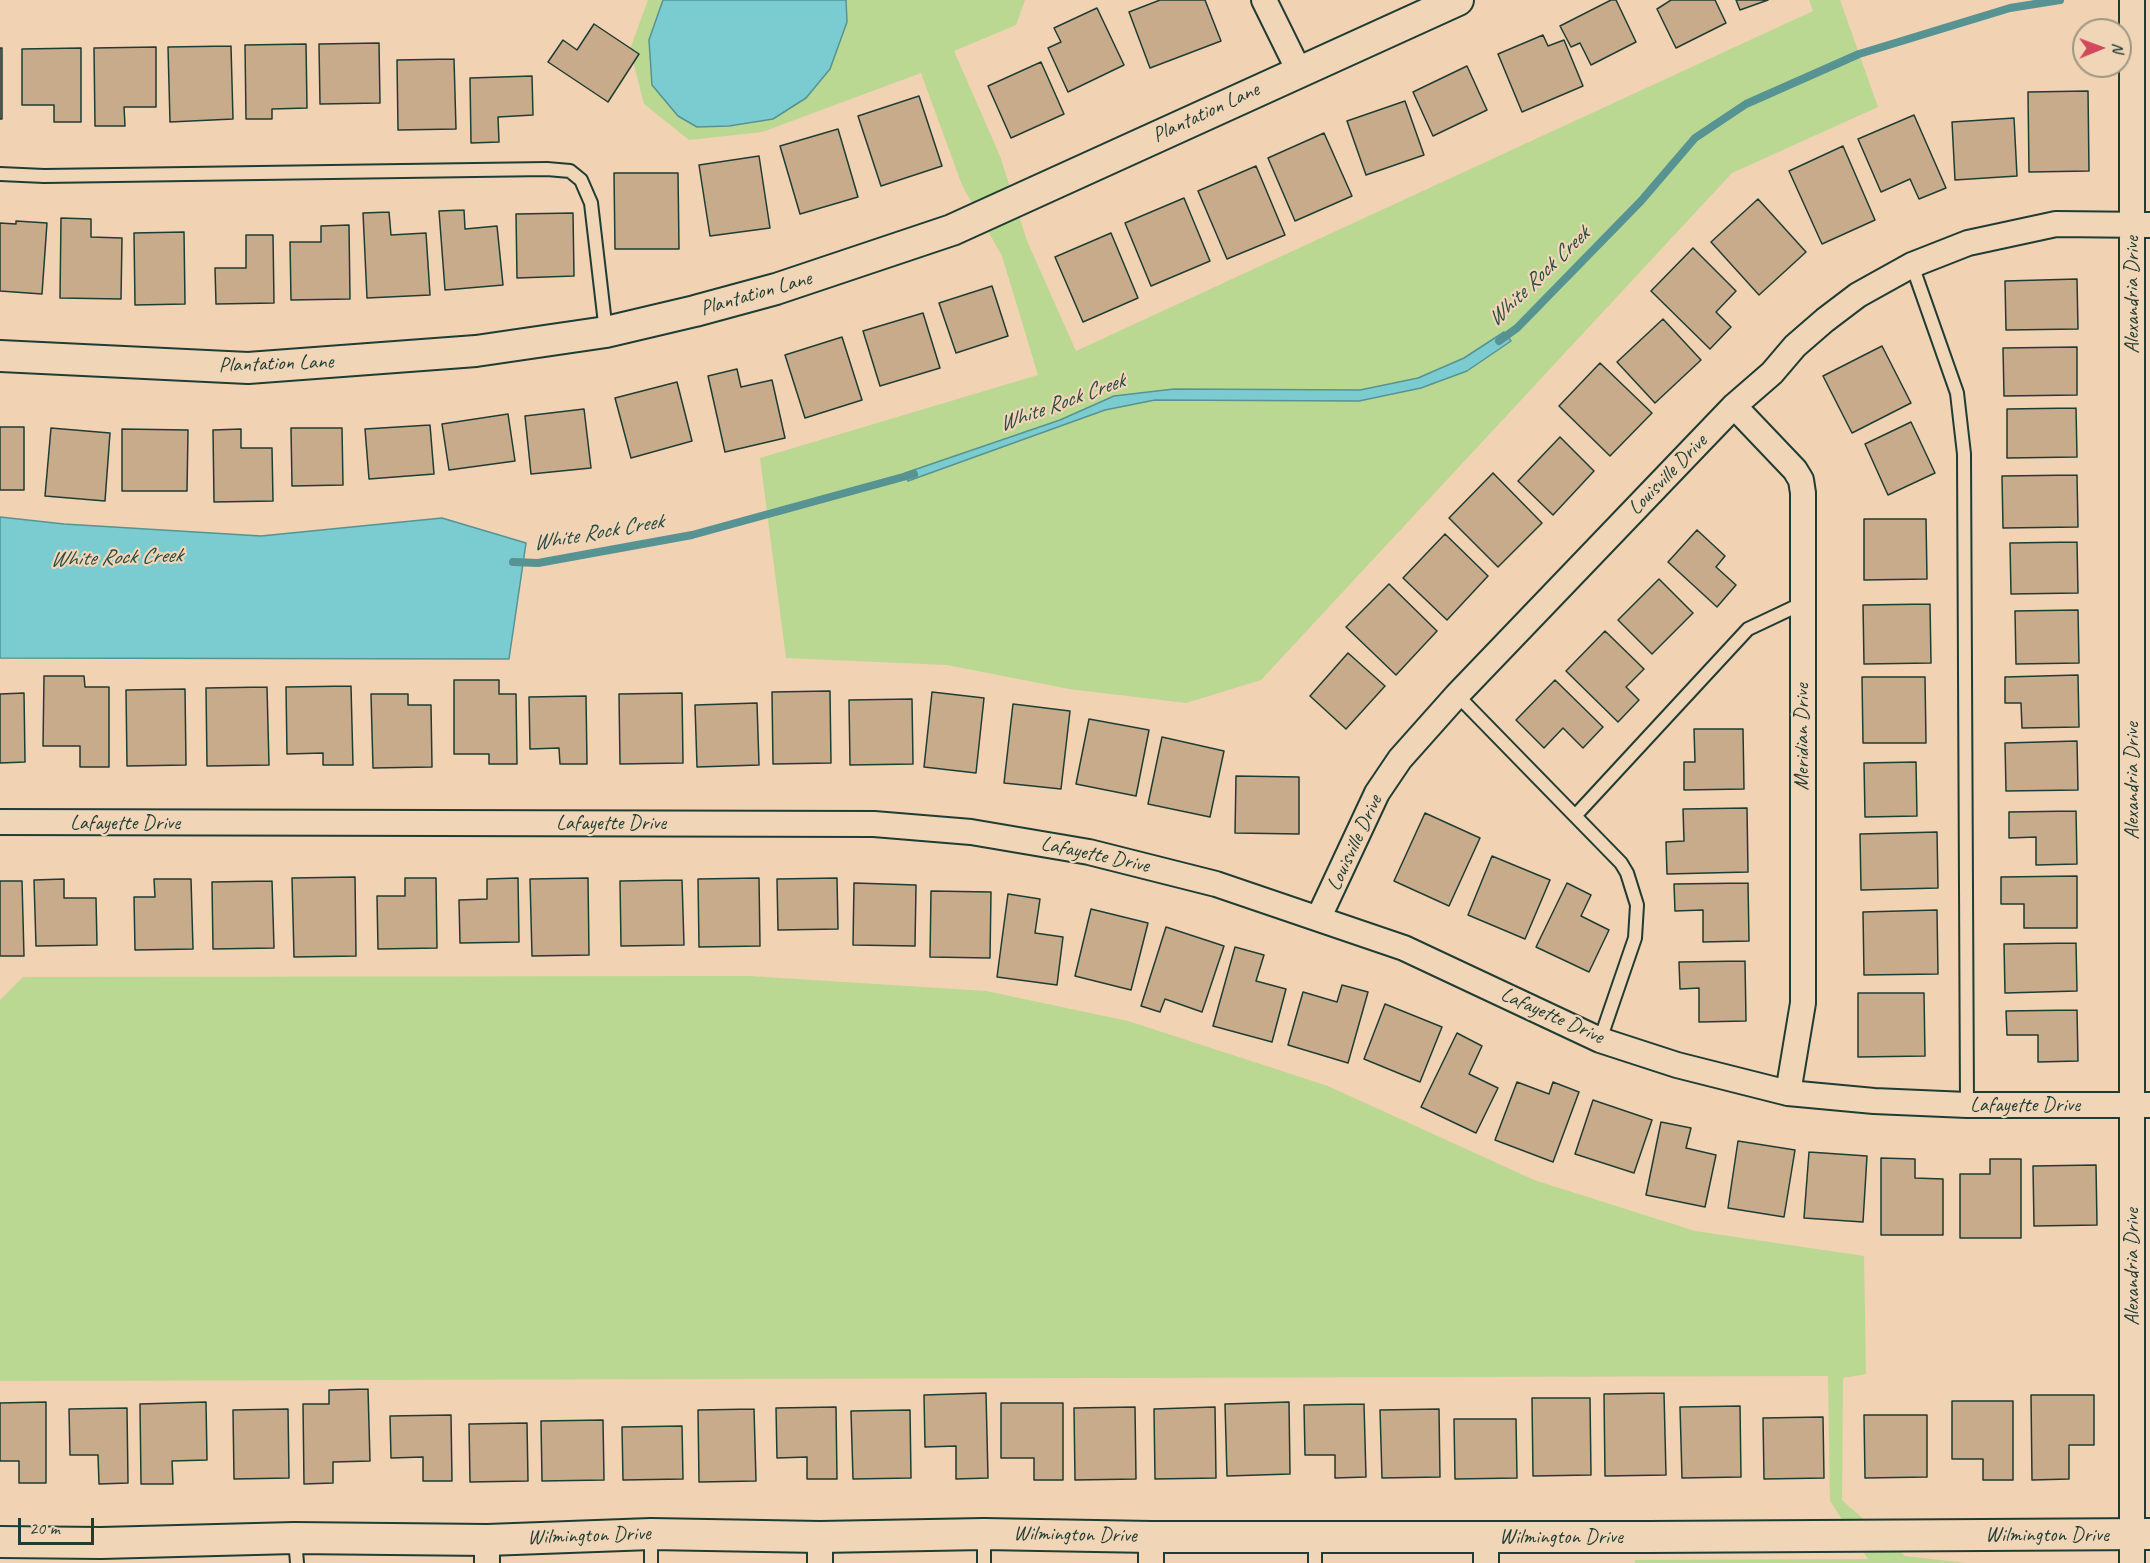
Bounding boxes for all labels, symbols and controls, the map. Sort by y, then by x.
north arrow [2072,18,2132,78]
text: N [2108,43,2128,53]
street label: Plantation Lane [1149,77,1263,149]
water label: White Rock Creek [1482,222,1596,332]
street label: Alexandria Drive [2119,236,2145,354]
street label: Plantation Lane [697,266,815,322]
street label: Plantation Lane [218,349,334,379]
water label: White Rock Creek [996,368,1128,438]
street label: Louisville Drive [1623,429,1713,521]
water label: White Rock Creek [531,509,665,557]
water label: White Rock Creek [50,543,182,573]
street label: Meridian Drive [1789,683,1815,791]
street label: Alexandria Drive [2119,722,2145,840]
street label: Louisville Drive [1322,791,1388,895]
street label: Lafayette Drive [70,810,180,836]
street label: Lafayette Drive [556,810,666,836]
street label: Lafayette Drive [1039,831,1151,879]
street label: Lafayette Drive [1497,982,1607,1050]
street label: Lafayette Drive [1970,1092,2080,1118]
street label: Alexandria Drive [2119,1208,2145,1326]
scale bar [21,1506,98,1544]
text: 20 m [29,1517,60,1539]
street label: Wilmington Drive [527,1521,651,1551]
street label: Wilmington Drive [1013,1521,1137,1549]
street label: Wilmington Drive [1985,1522,2109,1548]
street label: Wilmington Drive [1499,1524,1623,1550]

